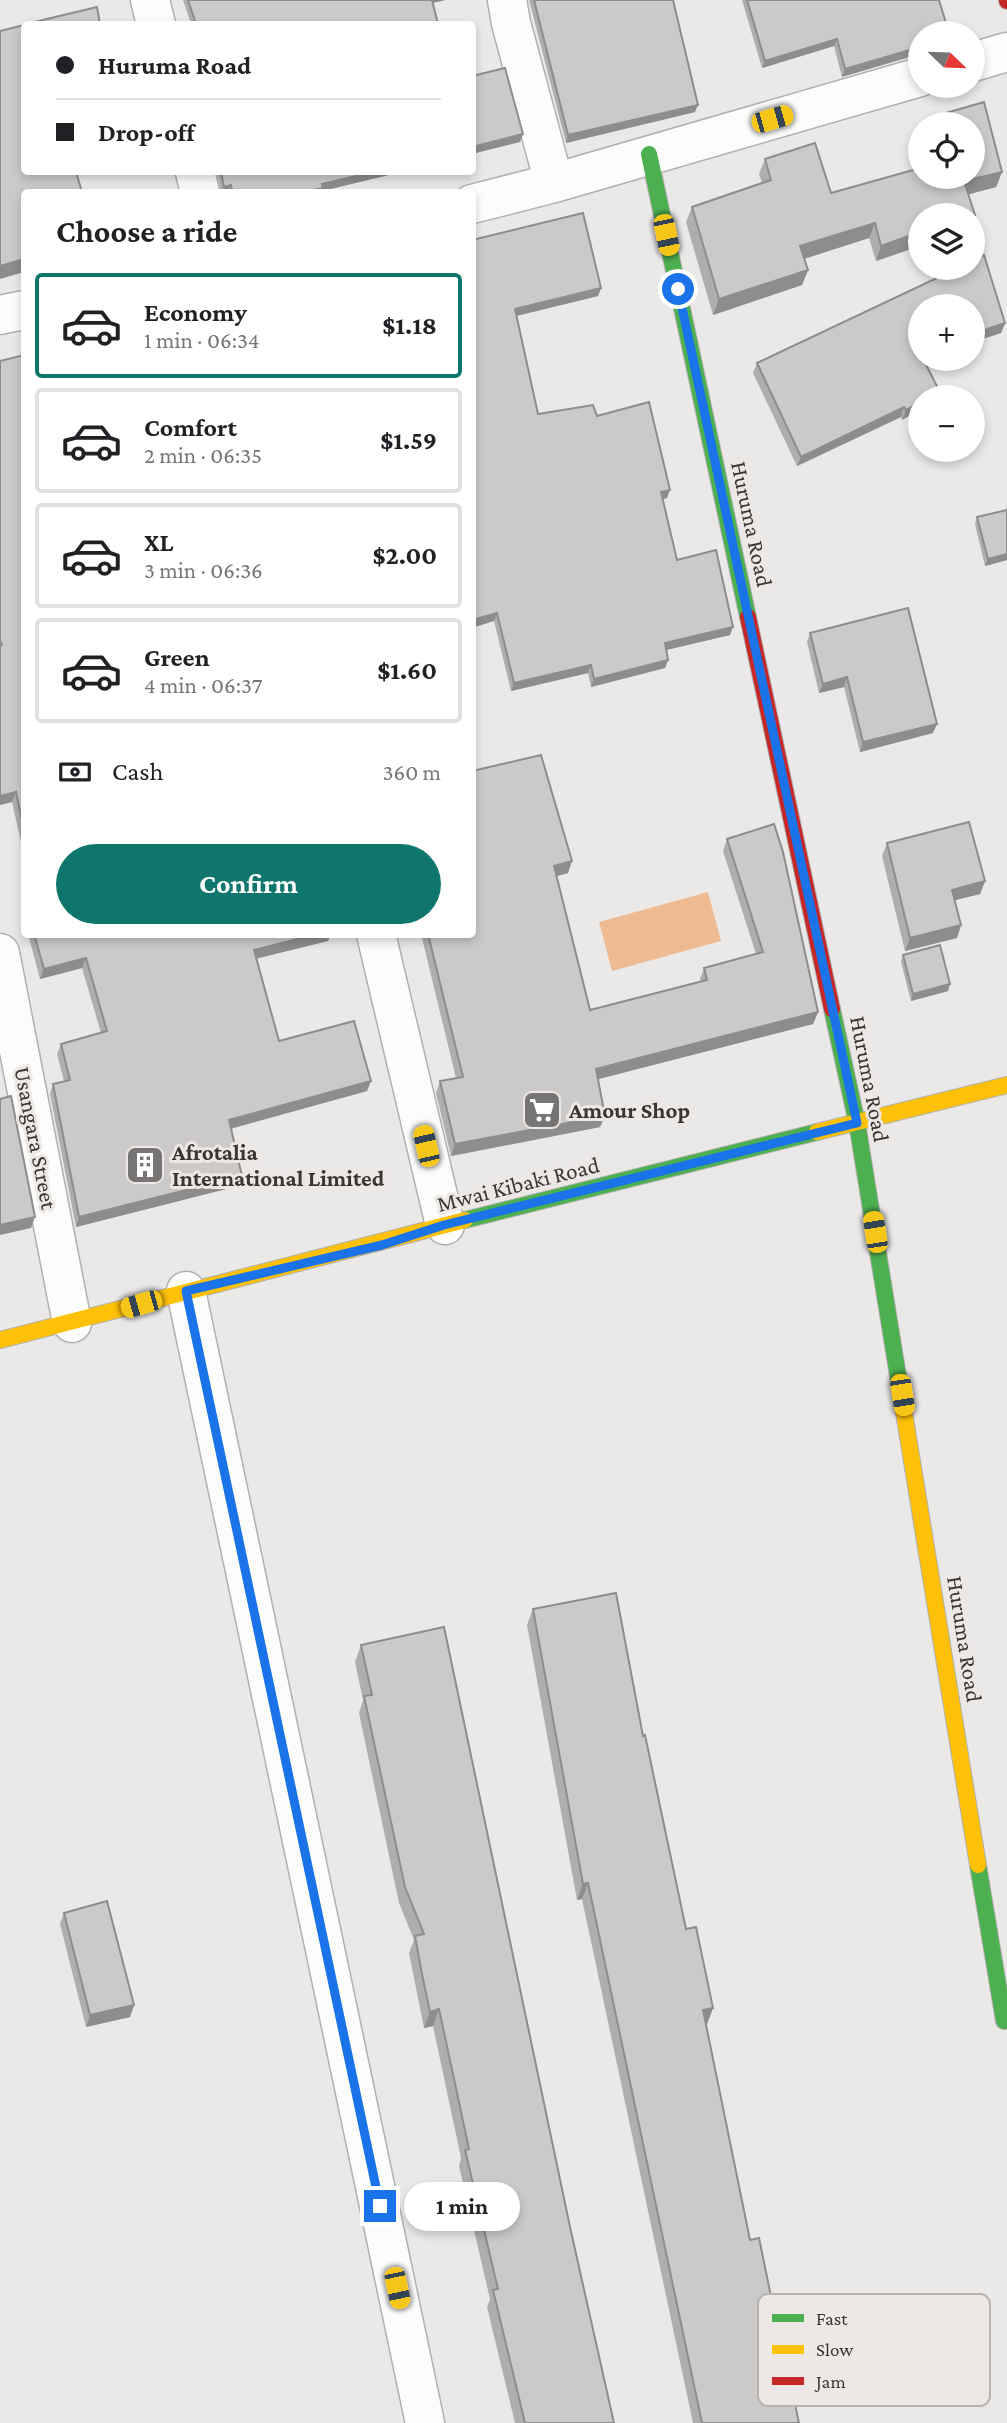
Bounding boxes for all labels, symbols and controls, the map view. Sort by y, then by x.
north arrow [908,21,985,98]
map controls [908,21,985,462]
text: Huruma Road [98,51,251,80]
car [749,103,796,135]
button: locate [908,112,985,189]
text: Drop-off [98,118,195,147]
button: layers [908,203,985,280]
car [652,212,681,258]
text: Choose a ride [56,213,237,249]
route start [662,273,694,305]
icon: car [60,294,123,357]
button: + [908,294,985,371]
text: Economy [144,298,247,327]
text: $1.18 [382,311,437,340]
text: 1 min · 06:34 [144,327,260,353]
button: − [908,385,985,462]
icon: car [60,409,123,472]
text: Comfort [144,413,237,442]
text: $1.59 [380,426,437,455]
text: 2 min · 06:35 [144,442,262,468]
street label: Huruma Road [726,459,778,589]
icon: car [60,524,123,587]
text: XL [144,528,173,557]
text: $2.00 [373,541,437,570]
text: 3 min · 06:36 [144,557,263,583]
icon: car [60,639,123,702]
text: Green [144,643,210,672]
text: $1.60 [377,656,437,685]
text: 4 min · 06:37 [144,672,262,698]
icon: cash [56,753,94,791]
text: Cash [112,757,163,786]
text: 360 m [383,759,441,785]
button: Confirm [56,844,441,924]
street label: Huruma Road [845,1014,895,1144]
street label: Usangara Street [9,1065,63,1212]
supermarket icon: Amour Shop [521,1089,563,1131]
place label: Amour Shop [568,1097,690,1123]
car [412,1123,441,1169]
place label: Afrotalia International Limited [171,1139,385,1191]
building icon: Afrotalia International Limited [124,1144,166,1186]
street label: Mwai Kibaki Road [434,1151,602,1217]
car [862,1210,889,1254]
car [118,1288,165,1320]
car [889,1373,916,1417]
street label: Huruma Road [942,1574,988,1704]
callout: 1 min [404,2182,520,2230]
route end [364,2190,396,2222]
text: 1 min [436,2193,488,2219]
car [383,2265,412,2311]
legend [758,2294,990,2406]
text: Fast [816,2308,848,2329]
text: Slow [816,2339,853,2360]
text: Jam [814,2371,846,2392]

